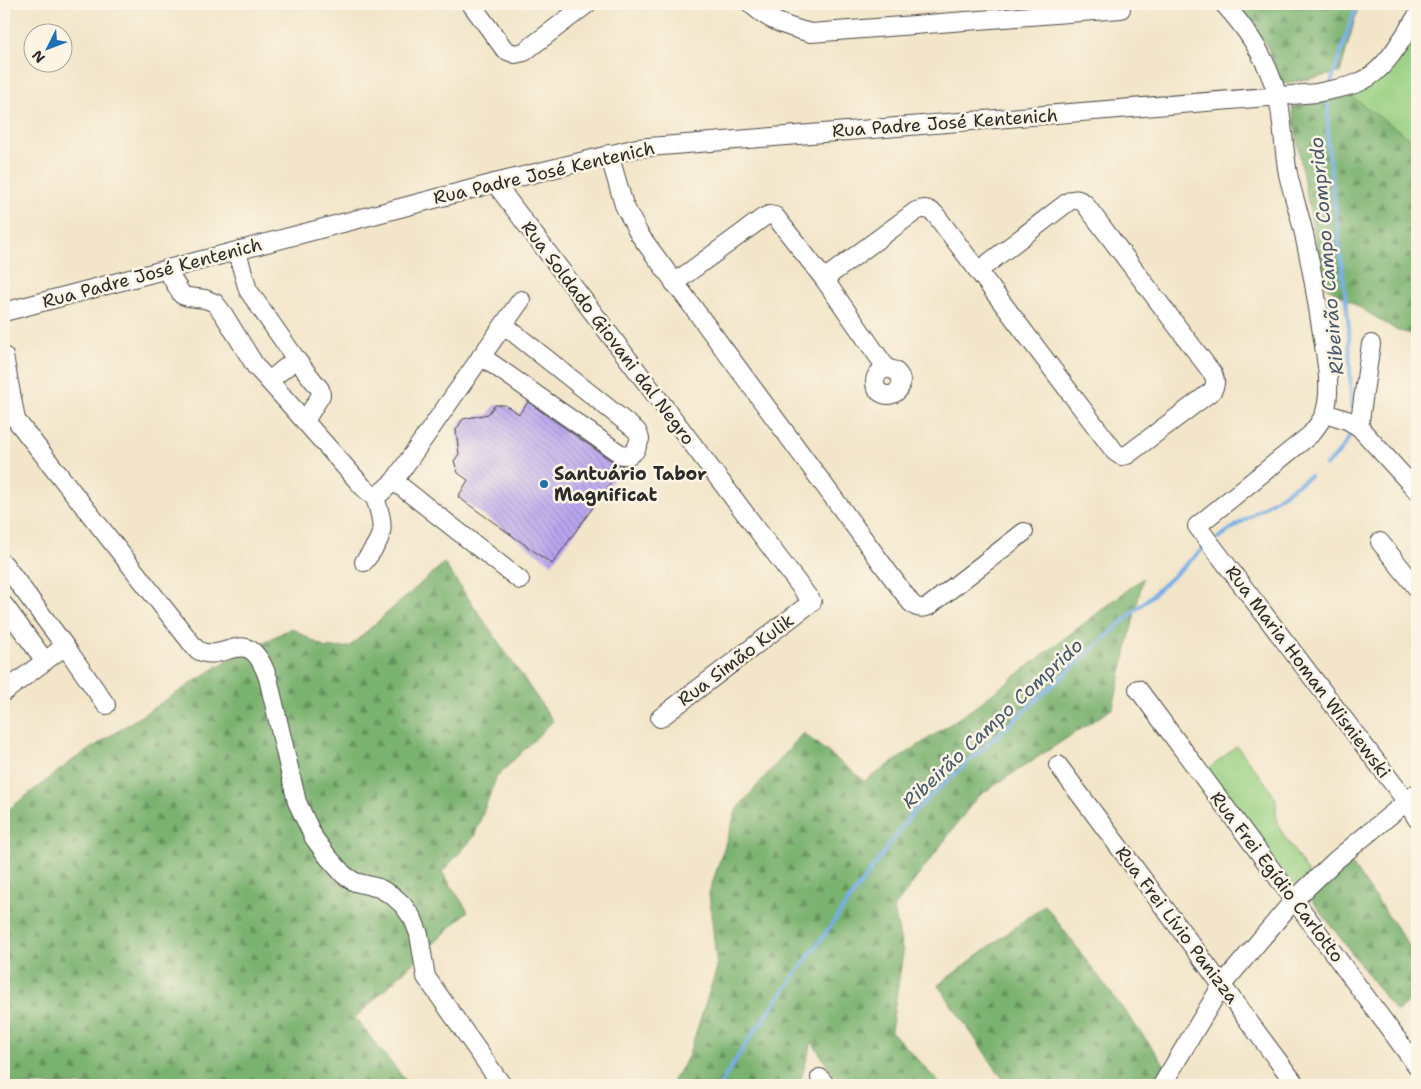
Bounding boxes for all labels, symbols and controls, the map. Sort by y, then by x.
north arrow [22,22,72,72]
text: N [28,47,49,67]
street label: Rua Padre José Kentenich [831,103,1059,143]
street label: Rua Padre José Kentenich [431,136,657,210]
water label: Ribeirão Campo Comprido [1304,136,1349,376]
street label: Rua Soldado Giovani dal Negro [516,216,700,450]
street label: Rua Padre José Kentenich [40,232,264,314]
place label: Santuário Tabor Magnificat [554,462,707,507]
marker: Santuário Tabor Magnificat [538,478,550,490]
street label: Rua Maria Homan Wisniewski [1220,561,1396,783]
street label: Rua Simão Kulik [673,608,799,712]
water label: Ribeirão Campo Comprido [897,633,1088,814]
street label: Rua Frei Egídio Carlotto [1205,787,1349,967]
street label: Rua Frei Lívio Panizza [1110,841,1244,1009]

